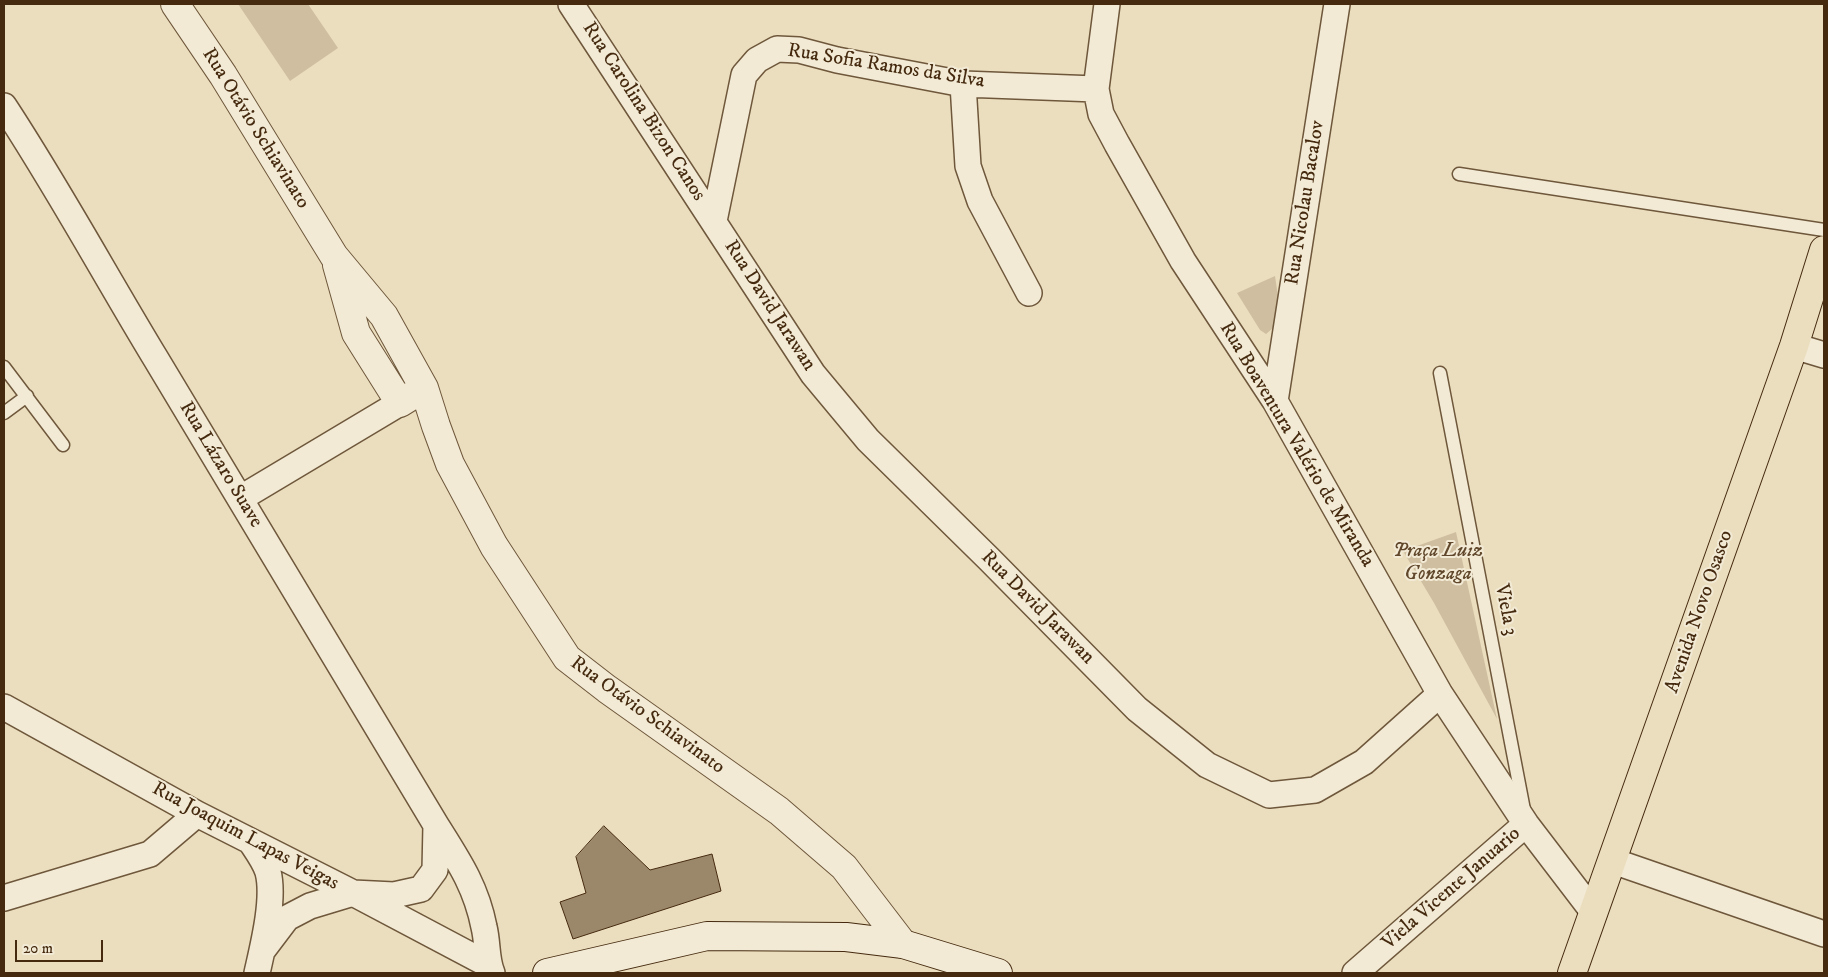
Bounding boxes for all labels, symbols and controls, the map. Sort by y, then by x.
street label: Rua Carolina Bizon Canos [576,18,710,206]
street label: Rua Sofia Ramos da Silva [786,40,986,94]
street label: Rua Otávio Schiavinato [196,44,314,214]
street label: Rua Nicolau Bacalov [1281,119,1331,287]
street label: Rua David Jarawan [718,236,820,376]
street label: Rua Boaventura Valério de Miranda [1213,318,1379,572]
street label: Rua Lázaro Suave [173,398,267,532]
street label: Avenida Novo Osasco [1661,527,1739,697]
park label: Praça Luiz Gonzaga [1393,540,1483,587]
street label: Rua David Jarawan [975,546,1099,670]
street label: Viela 3 [1488,582,1522,638]
street label: Rua Otávio Schiavinato [565,652,729,780]
street label: Rua Joaquim Lapas Veigas [148,778,342,896]
street label: Viela Vicente Januario [1378,822,1526,956]
scale bar [18,930,105,962]
text: 20 m [23,939,53,958]

